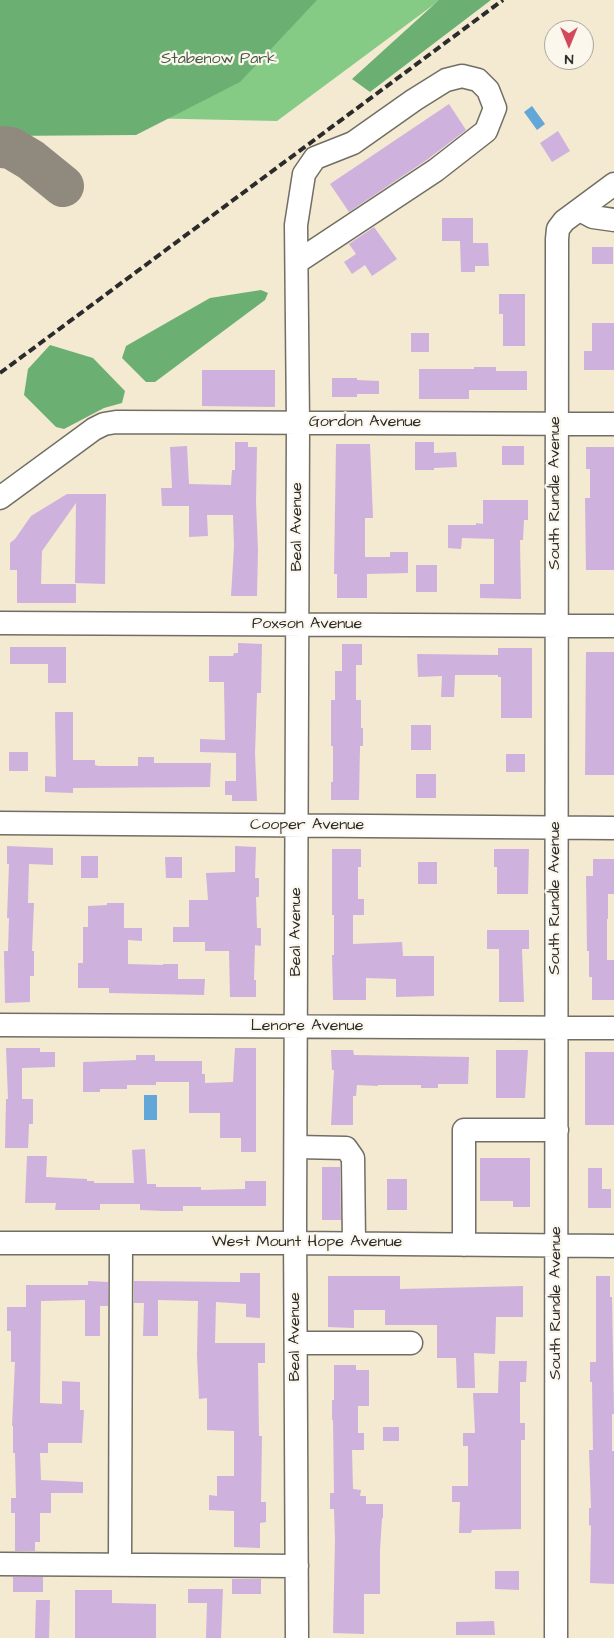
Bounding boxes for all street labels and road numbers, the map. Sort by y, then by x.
street label: Gordon Avenue [309,413,421,433]
street label: South Rundle Avenue [546,416,566,570]
street label: Beal Avenue [288,482,308,572]
street label: Poxson Avenue [252,615,362,635]
street label: Cooper Avenue [250,816,364,836]
street label: South Rundle Avenue [546,821,566,975]
street label: Beal Avenue [287,887,307,977]
street label: Lenore Avenue [251,1017,363,1037]
street label: South Rundle Avenue [547,1226,567,1380]
street label: West Mount Hope Avenue [212,1233,402,1253]
street label: Beal Avenue [286,1292,306,1382]

